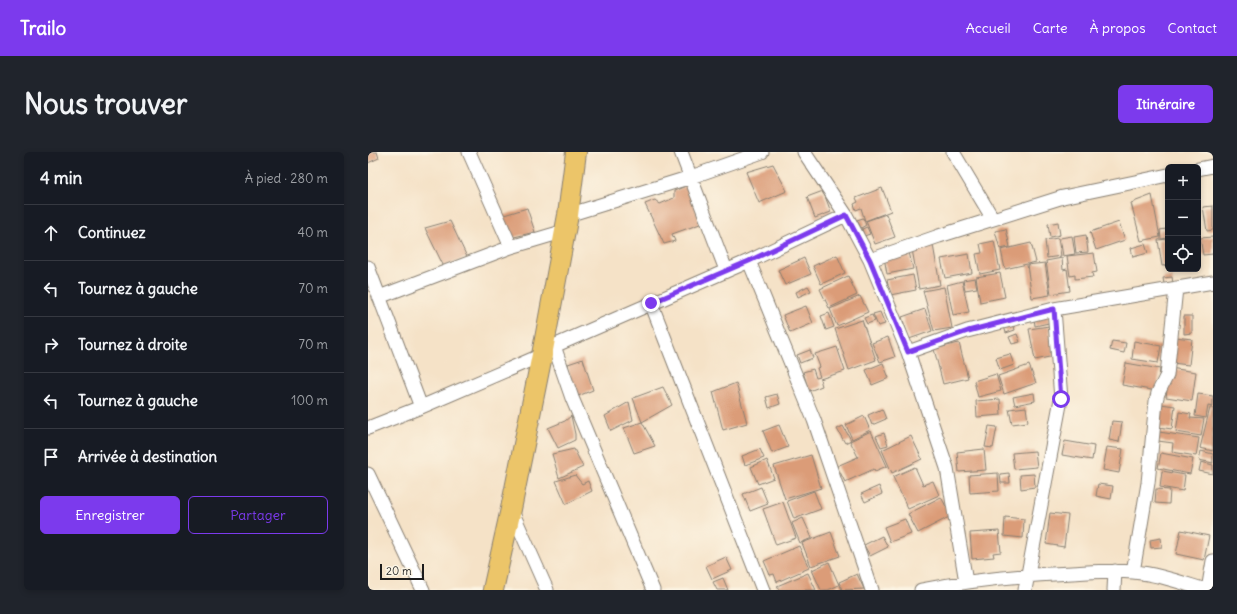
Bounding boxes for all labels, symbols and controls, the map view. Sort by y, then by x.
text: Trailo [20,16,66,40]
text: Accueil [966,19,1011,37]
text: Carte [1033,19,1068,37]
text: À propos [1090,19,1146,37]
text: Contact [1168,19,1217,37]
button: Itinéraire [1118,85,1213,123]
text: Nous trouver [24,86,187,122]
map controls [1165,164,1201,272]
button: + [1165,164,1201,200]
text: 4 min [40,167,82,189]
text: À pied · 280 m [245,170,328,187]
button: − [1165,200,1201,236]
icon: ahead [40,222,62,244]
text: Continuez [78,223,146,242]
text: 40 m [297,224,328,241]
button: locate [1165,236,1201,272]
icon: left [40,278,62,300]
text: Tournez à gauche [78,279,198,298]
text: 70 m [299,280,328,297]
route end [642,294,660,312]
icon: right [40,334,62,356]
text: Tournez à droite [78,335,187,354]
text: 70 m [299,336,328,353]
icon: left [40,390,62,412]
route start [1052,390,1070,408]
text: Tournez à gauche [78,391,198,410]
text: 100 m [291,392,328,409]
icon: arrive [40,446,62,468]
text: Arrivée à destination [78,447,217,466]
button: Enregistrer [40,496,180,534]
button: Partager [188,496,328,534]
scale bar [380,562,424,581]
text: 20 m [386,564,412,578]

